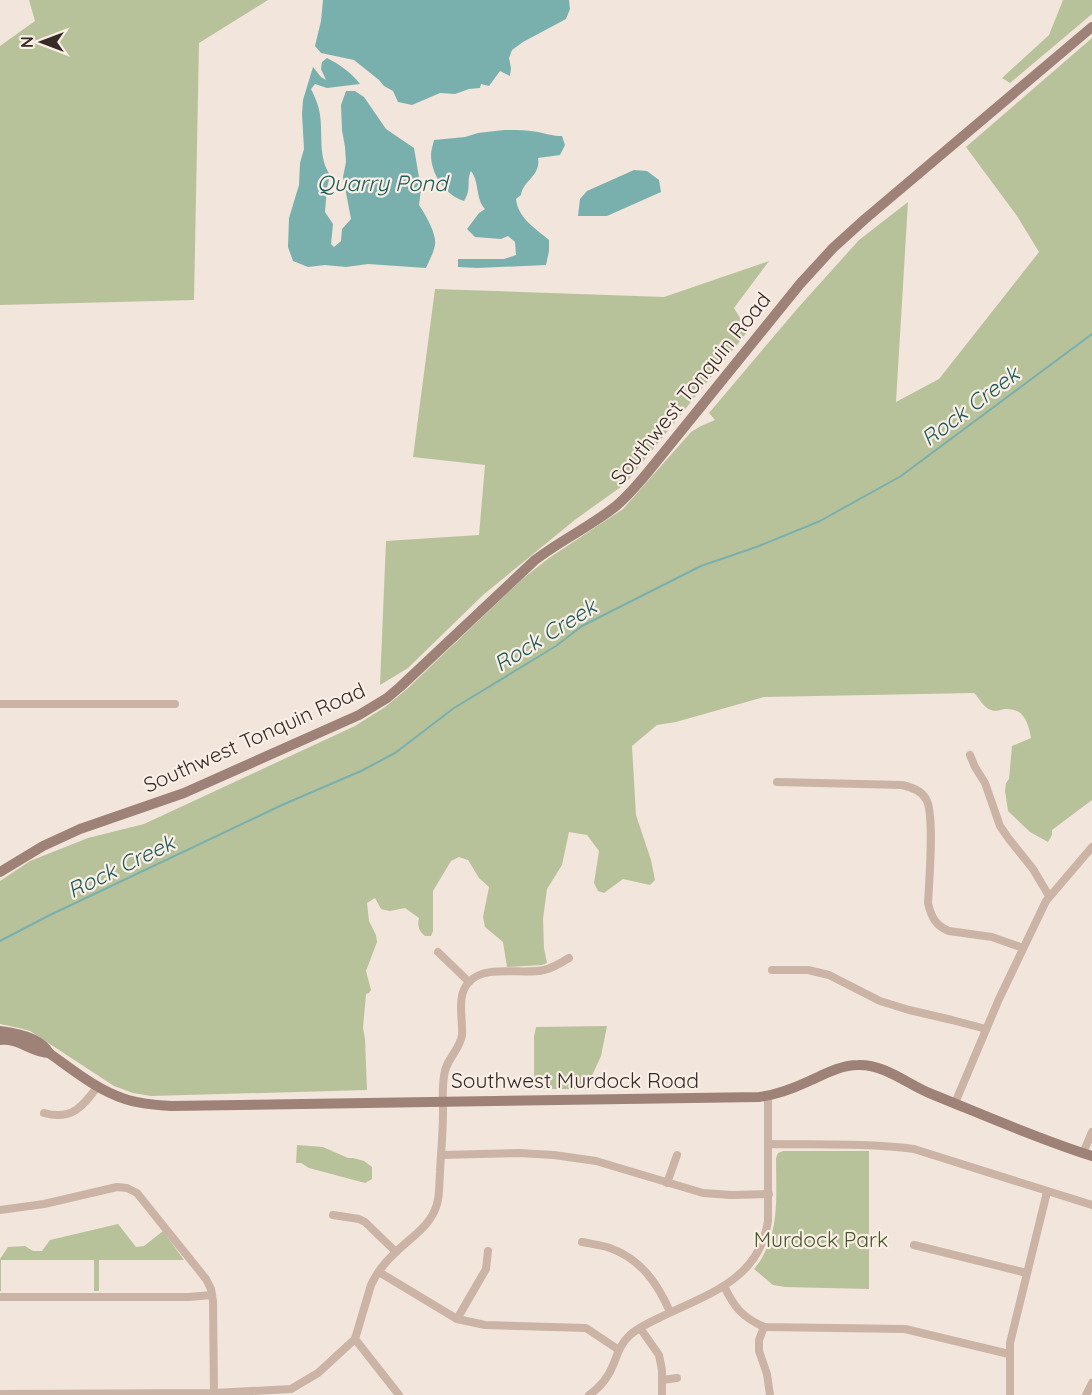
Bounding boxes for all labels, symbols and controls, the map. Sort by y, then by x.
north arrow [12,12,72,72]
text: N [17,36,37,48]
water label: Quarry Pond [317,169,450,197]
street label: Southwest Tonquin Road [604,287,776,489]
water label: Rock Creek [915,359,1027,452]
water label: Rock Creek [488,591,604,678]
street label: Southwest Tonquin Road [139,676,369,798]
water label: Rock Creek [63,827,181,904]
street label: Southwest Murdock Road [451,1067,699,1093]
park label: Murdock Park [754,1226,888,1252]

